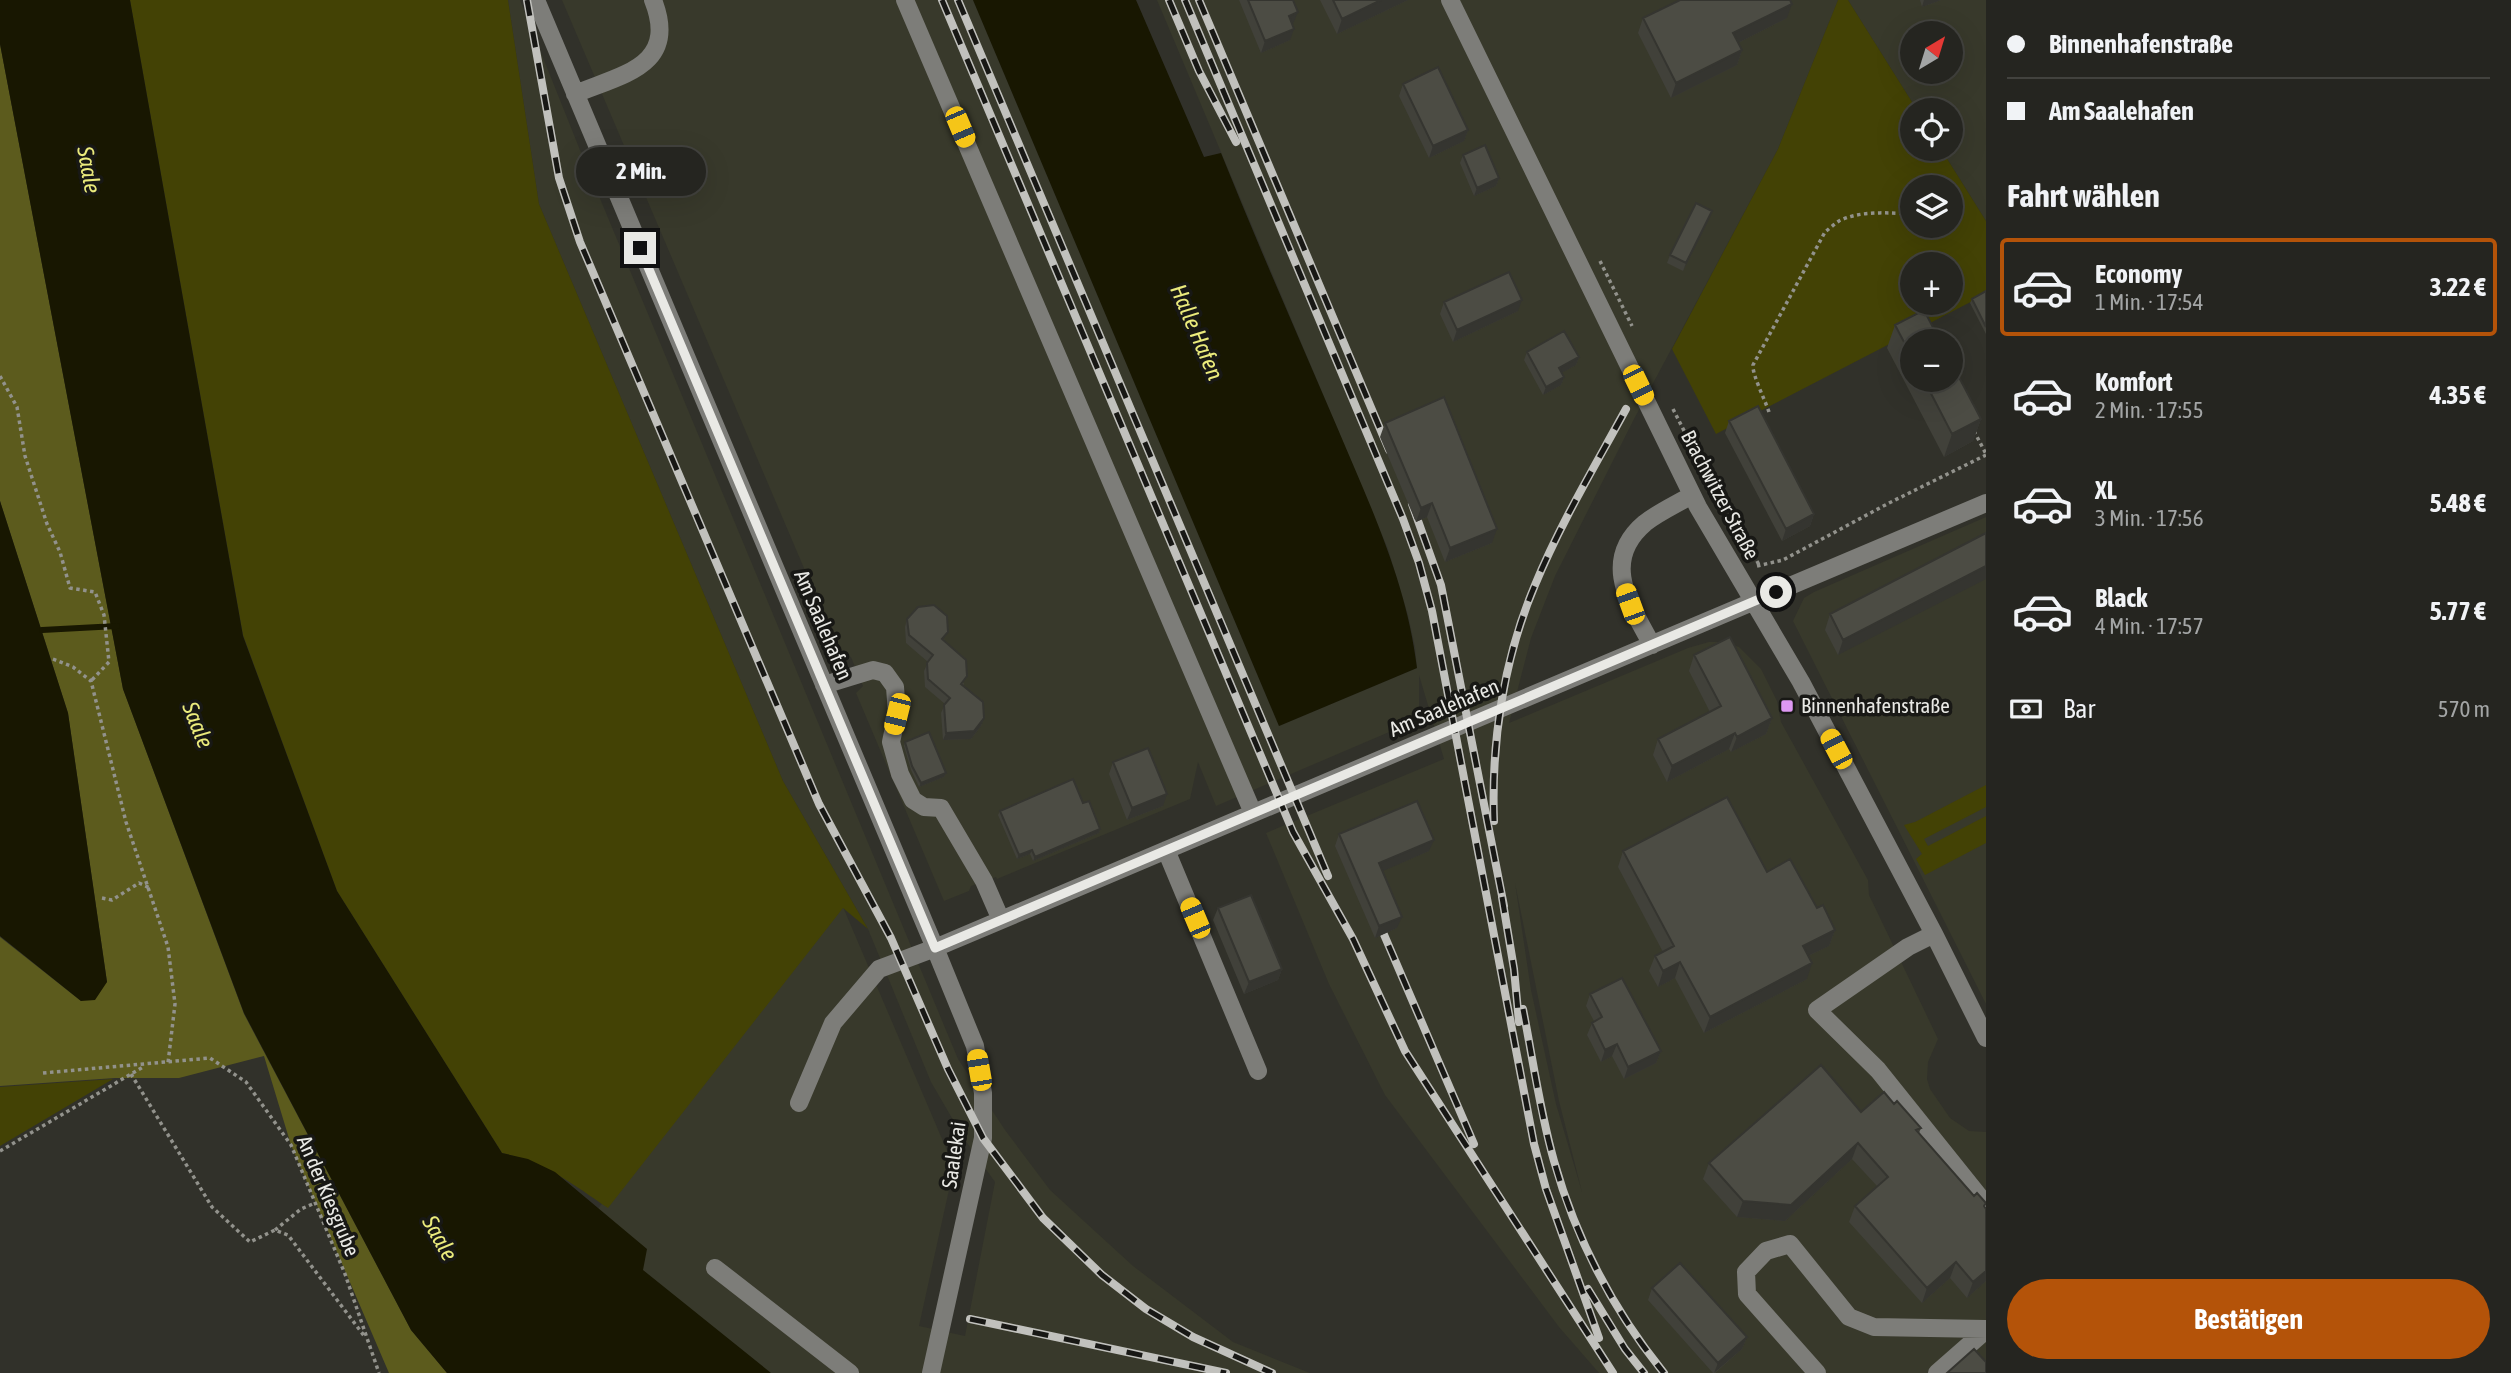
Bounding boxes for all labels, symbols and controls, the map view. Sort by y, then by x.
north arrow [1900,21,1964,84]
map controls [1900,21,1963,392]
text: Binnenhafenstraße [2049,29,2233,59]
text: Am Saalehafen [2049,96,2194,126]
button: locate [1900,98,1963,161]
car [943,104,978,150]
water label: Saale [72,143,106,196]
callout: 2 Min. [575,146,705,196]
text: 2 Min. [616,158,666,184]
button: layers [1900,175,1963,238]
text: Fahrt wählen [2007,177,2160,214]
route end [624,232,656,264]
button: + [1900,252,1963,315]
icon: car [2011,256,2074,319]
text: Economy [2095,259,2182,289]
text: 3.22 € [2429,272,2486,302]
water label: Halle Hafen [1165,280,1229,384]
text: 1 Min. · 17:54 [2095,289,2203,315]
button: − [1900,329,1963,392]
car [1620,362,1657,408]
icon: car [2011,364,2074,427]
text: Komfort [2095,367,2172,397]
text: 4.35 € [2429,380,2486,410]
text: 2 Min. · 17:55 [2095,397,2203,423]
street label: Brachwitzer Straße [1677,426,1765,563]
icon: car [2011,472,2074,535]
text: XL [2095,475,2117,505]
text: 5.48 € [2429,488,2486,518]
text: 3 Min. · 17:56 [2095,505,2203,531]
street label: Am Saalehafen [790,566,858,683]
route start [1760,576,1792,608]
icon: car [2011,580,2074,643]
car [1613,581,1648,627]
text: Black [2095,583,2147,613]
text: 5.77 € [2429,596,2486,626]
text: 4 Min. · 17:57 [2095,613,2203,639]
street label: Am Saalehafen [1385,673,1502,741]
icon: cash [2007,690,2045,728]
car [882,691,913,737]
place label: Binnenhafenstraße [1801,693,1950,717]
text: Bar [2063,694,2095,724]
text: 570 m [2438,696,2490,722]
water label: Saale [177,697,219,752]
marker: Binnenhafenstraße [1779,698,1795,714]
car [1817,726,1856,772]
car [1178,895,1213,941]
car [966,1047,993,1093]
street label: Saalekai [936,1120,970,1190]
street label: An der Kiesgrube [293,1132,365,1260]
water label: Saale [417,1210,463,1265]
button: Bestätigen [2007,1279,2490,1359]

